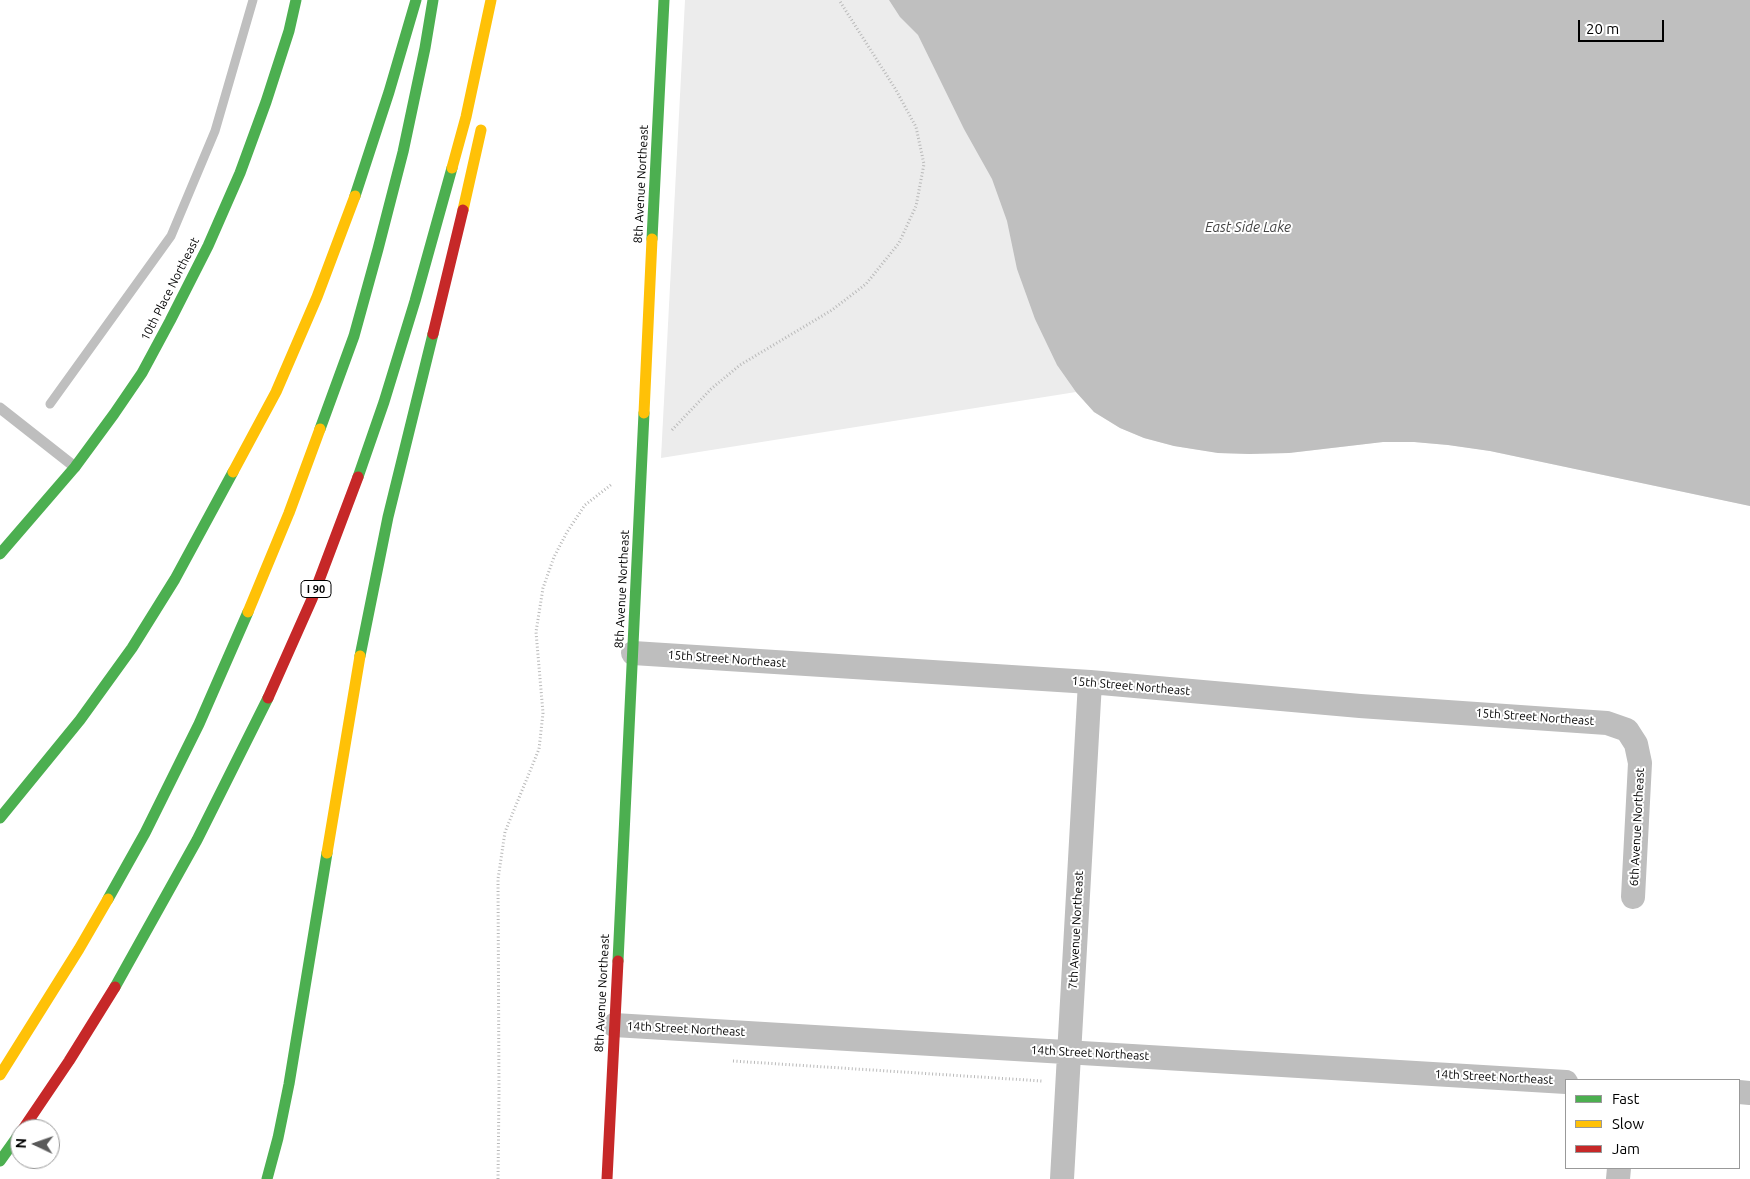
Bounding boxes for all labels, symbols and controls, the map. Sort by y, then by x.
scale bar [1580,10,1666,42]
text: 20 m [1586,20,1619,37]
street label: 8th Avenue Northeast [631,124,651,244]
water label: East Side Lake [1205,219,1291,235]
street label: 10th Place Northeast [138,235,202,343]
street label: 8th Avenue Northeast [612,529,632,649]
road number: I 90 [301,580,331,598]
street label: 15th Street Northeast [667,648,787,670]
street label: 15th Street Northeast [1071,674,1191,698]
street label: 15th Street Northeast [1475,706,1595,728]
street label: 6th Avenue Northeast [1627,767,1647,887]
street label: 7th Avenue Northeast [1066,870,1086,990]
street label: 8th Avenue Northeast [592,933,612,1053]
street label: 14th Street Northeast [626,1019,746,1039]
street label: 14th Street Northeast [1030,1043,1150,1063]
street label: 14th Street Northeast [1434,1067,1554,1087]
legend [1565,1079,1740,1169]
text: Fast [1612,1090,1639,1107]
text: Slow [1612,1115,1644,1132]
north arrow [10,1119,60,1169]
text: N [13,1138,29,1149]
text: Jam [1612,1140,1640,1157]

